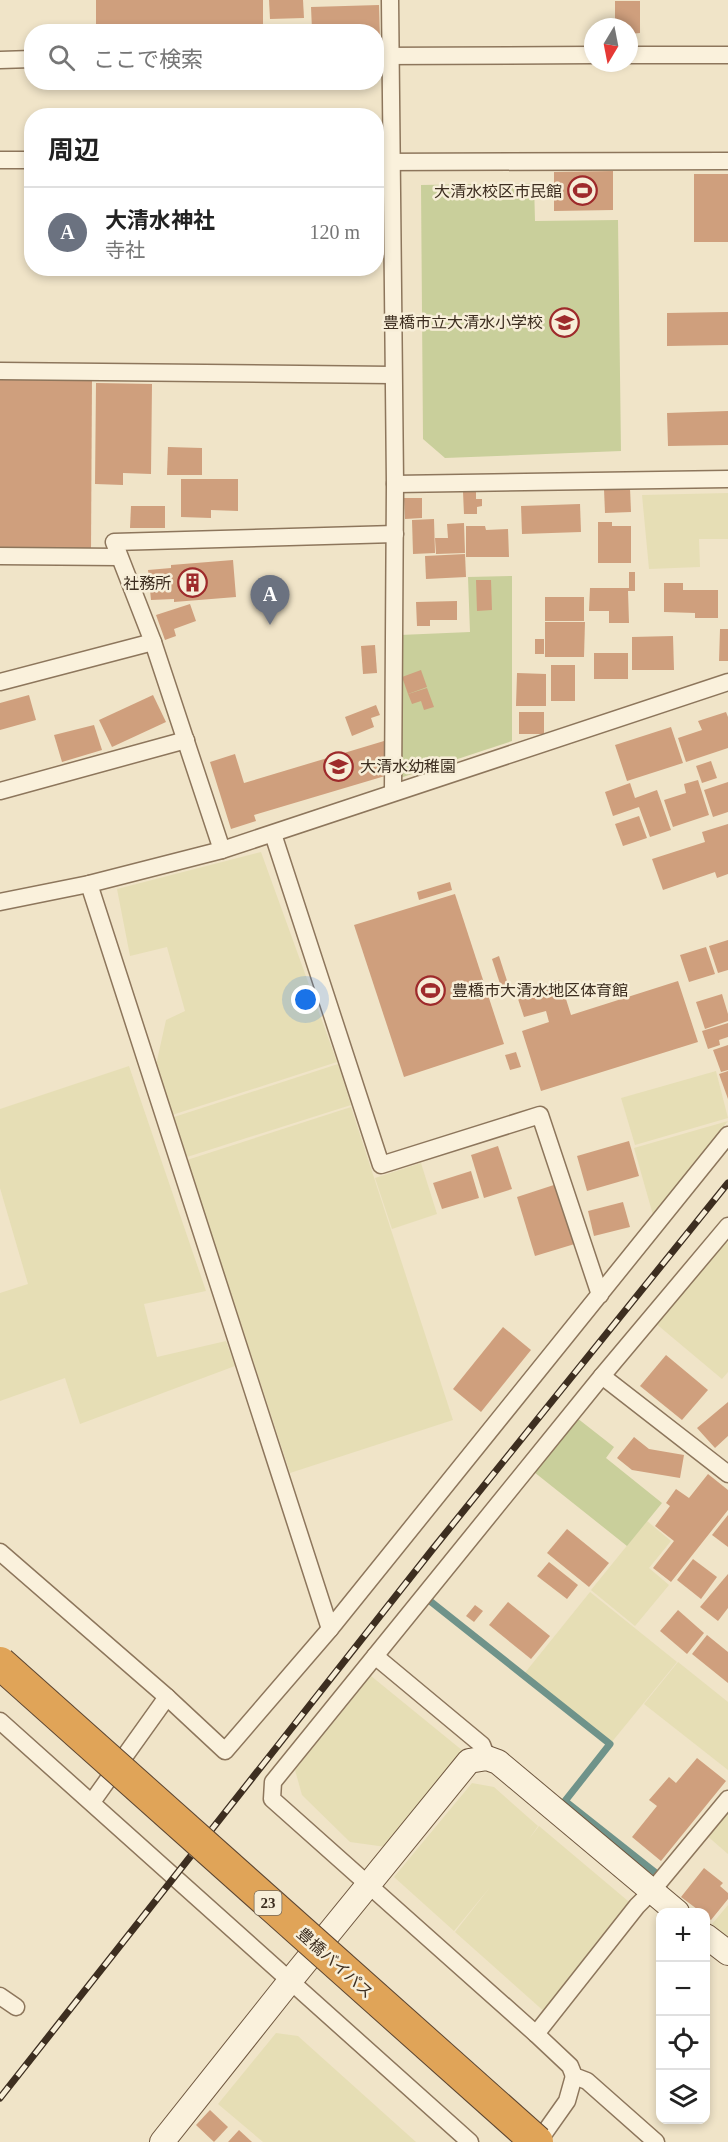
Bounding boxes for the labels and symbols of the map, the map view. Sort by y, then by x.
north arrow [584,18,638,72]
sports icon: 大清水校区市民館 [567,175,599,207]
place label: 大清水校区市民館 [434,183,562,200]
school or university icon: 豊橋市立大清水小学校 [548,306,580,338]
place label: 豊橋市立大清水小学校 [383,314,543,331]
building icon: 社務所 [176,567,208,599]
place label: 社務所 [123,575,171,592]
pin: A [250,576,290,625]
school or university icon: 大清水幼稚園 [323,750,355,782]
place label: 大清水幼稚園 [360,758,456,775]
sports icon: 豊橋市大清水地区体育館 [415,974,447,1006]
place label: 豊橋市大清水地区体育館 [452,982,628,999]
your location [291,985,320,1014]
road number: 23 [254,1891,282,1915]
street label: 豊橋バイパス [294,1925,376,2001]

